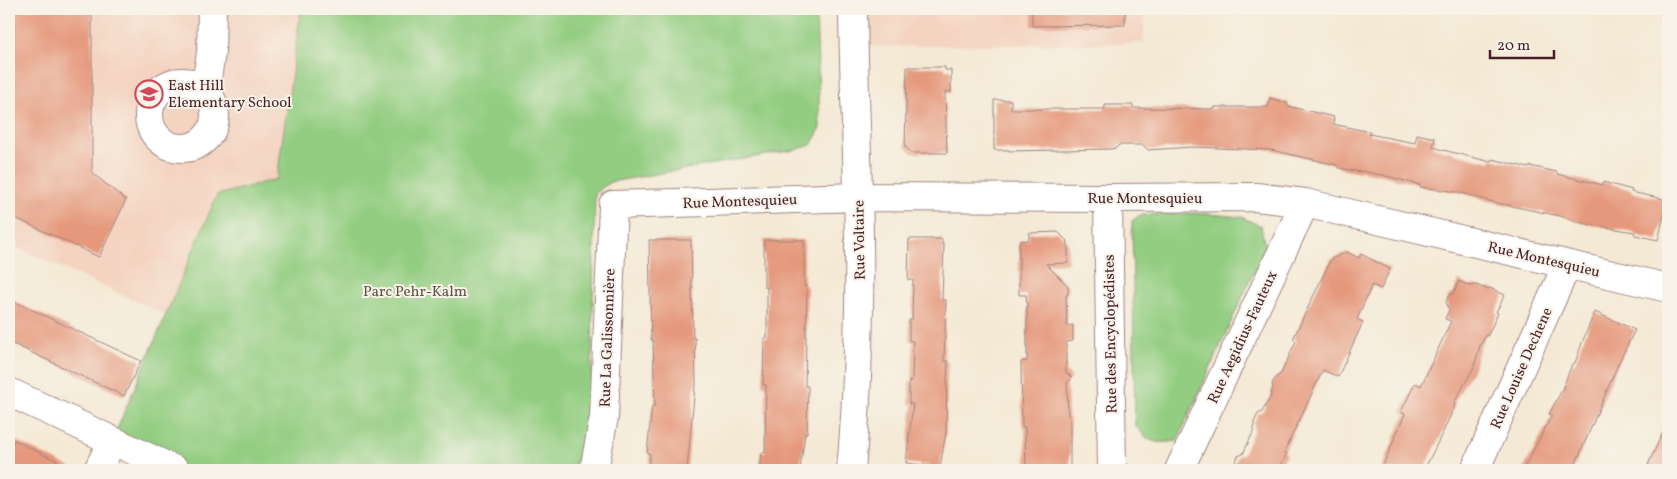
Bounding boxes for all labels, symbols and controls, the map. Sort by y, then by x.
scale bar [1490,28,1553,60]
text: 20 m [1497,36,1530,57]
place label: East Hill Elementary School [168,76,291,114]
school or university icon: East Hill Elementary School [134,79,164,109]
street label: Rue Montesquieu [1088,189,1202,210]
street label: Rue Montesquieu [682,190,798,215]
street label: Rue Voltaire [849,200,872,280]
street label: Rue Montesquieu [1485,237,1602,284]
street label: Rue des Encyclopédistes [1100,254,1123,414]
street label: Rue La Galissonnière [596,268,621,408]
street label: Rue Aegidius-Fauteux [1203,268,1283,407]
park label: Parc Pehr-Kalm [363,282,467,303]
street label: Rue Louise Dechene [1486,304,1559,433]

